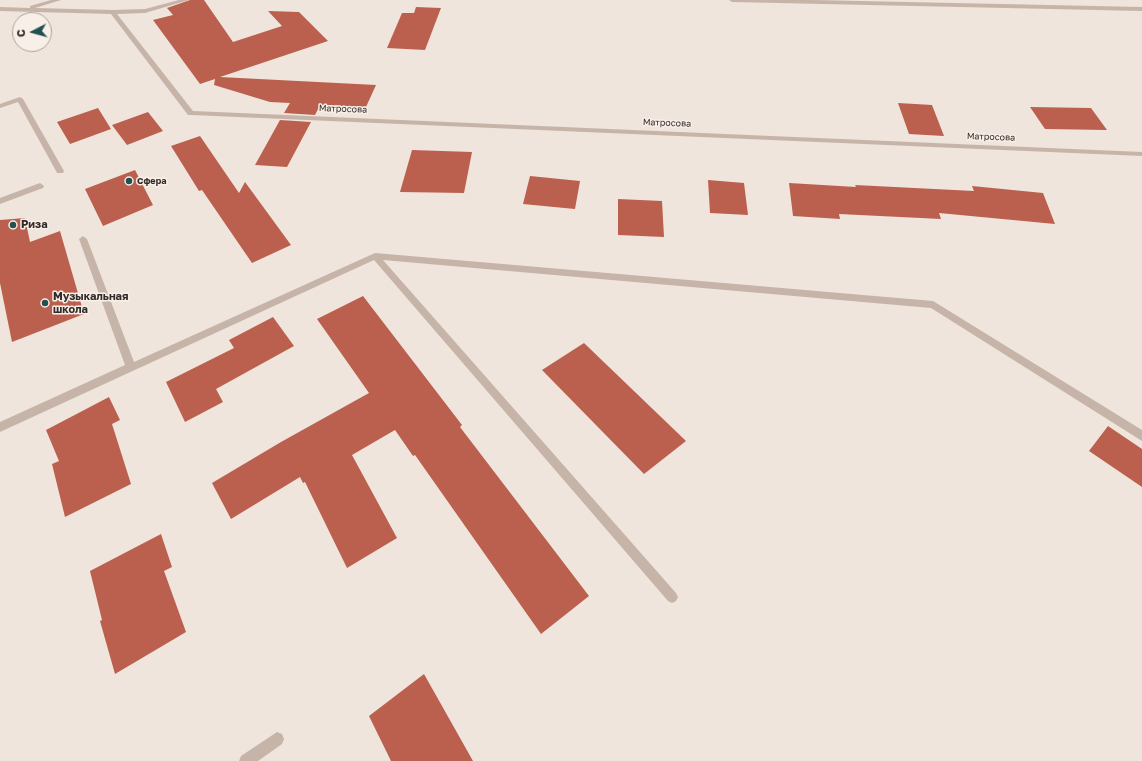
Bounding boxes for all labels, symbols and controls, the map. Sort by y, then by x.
north arrow [12,12,52,52]
text: С [14,29,27,38]
street label: Матросова [319,103,367,115]
street label: Матросова [643,117,691,129]
street label: Матросова [967,131,1015,143]
marker: Сфера [124,176,134,186]
place label: Сфера [137,176,166,186]
place label: Риза [21,218,48,232]
marker: Риза [8,220,18,230]
place label: Музыкальная школа [53,290,128,316]
marker: Музыкальная школа [40,298,50,308]

